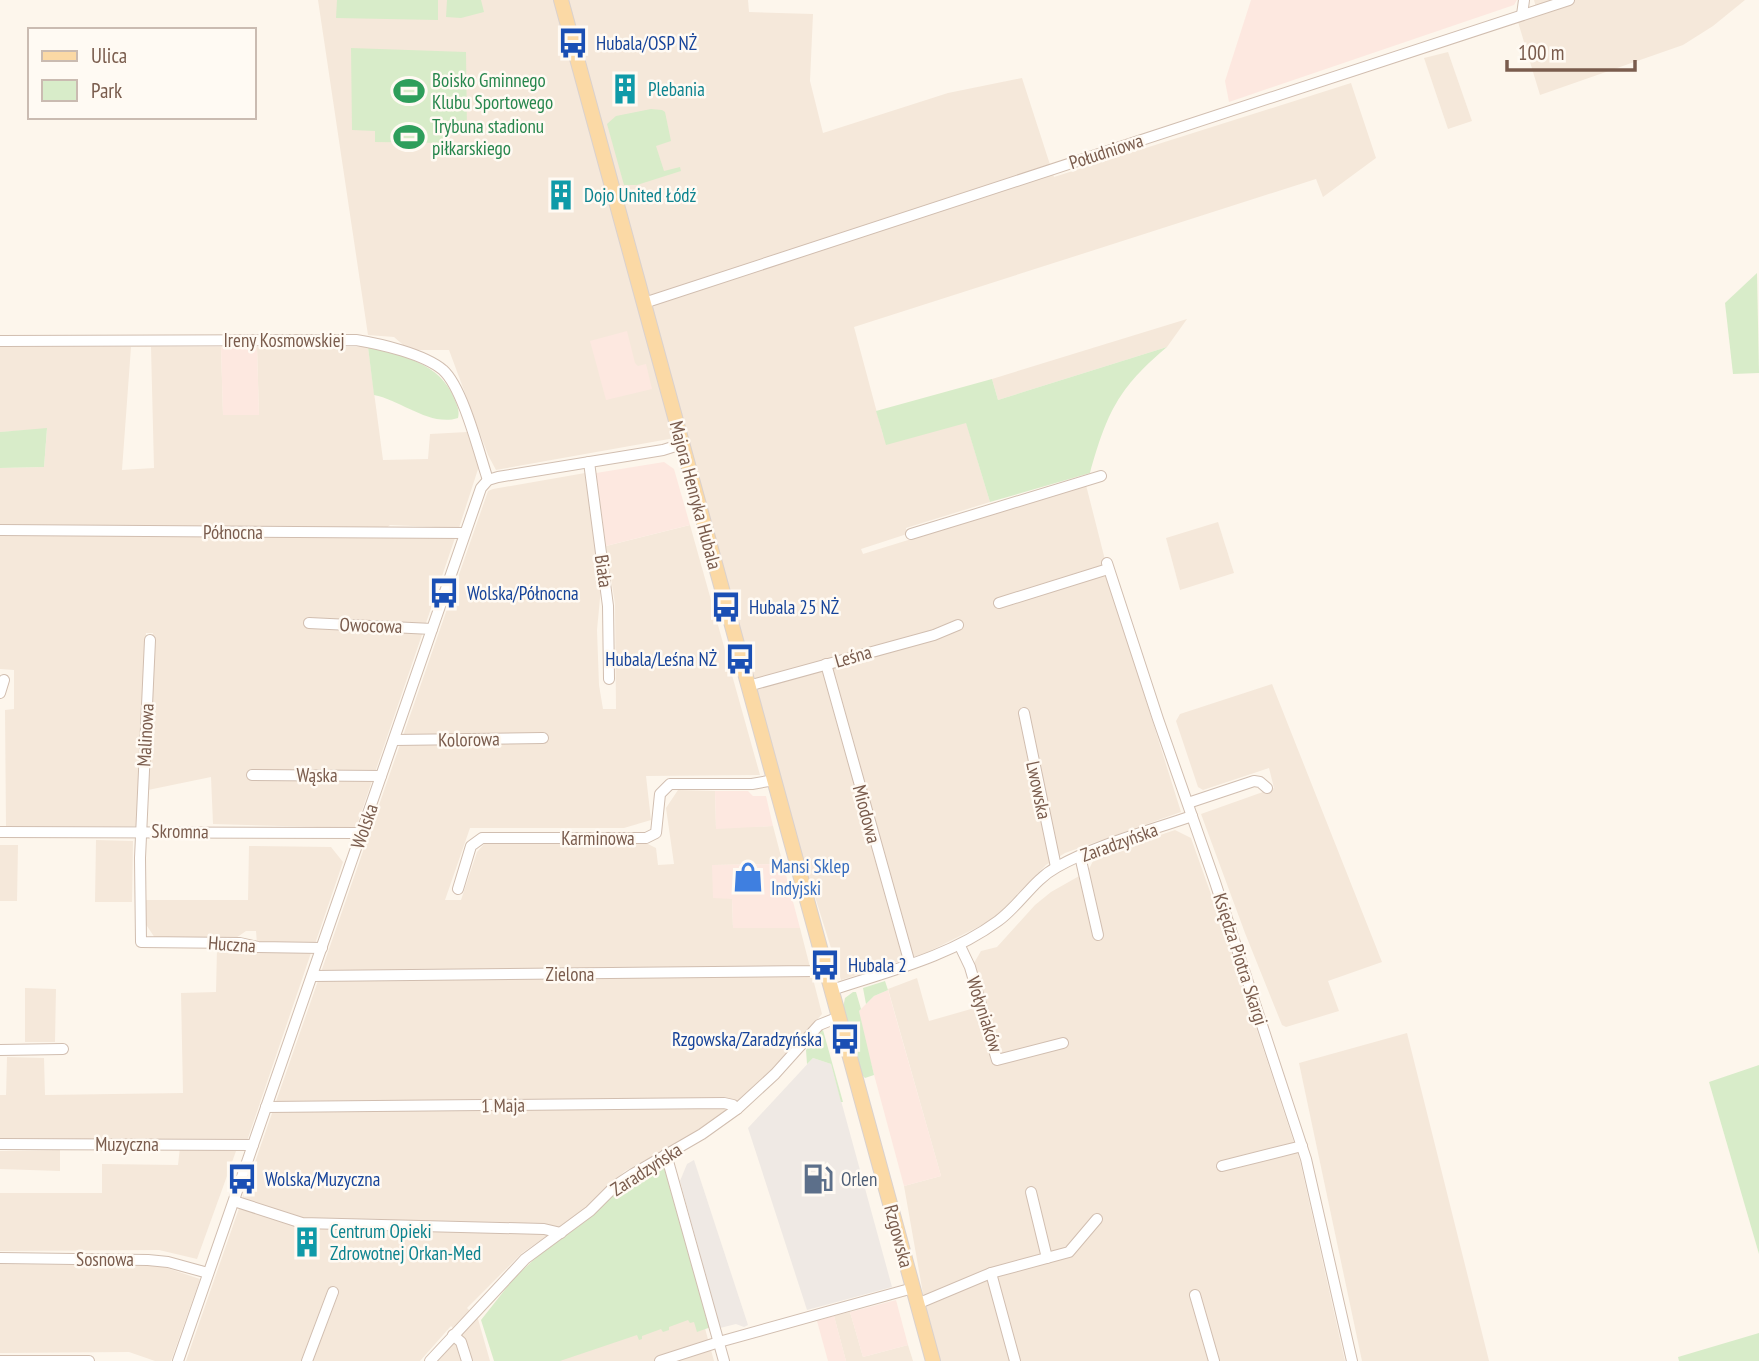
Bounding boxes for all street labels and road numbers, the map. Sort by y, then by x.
street label: Południowa [1066,128,1146,174]
street label: Ireny Kosmowskiej [223,328,345,352]
street label: Majora Henryka Hubala [665,418,727,572]
street label: Północna [203,520,263,544]
street label: Biała [590,553,618,589]
street label: Owocowa [339,612,403,638]
street label: Leśna [832,639,874,673]
street label: Malinowa [131,703,159,767]
street label: Kolorowa [438,726,500,752]
street label: Lwowska [1021,759,1057,821]
street label: Wąska [296,763,338,787]
street label: Miodowa [848,782,886,846]
street label: Wolska [345,800,383,852]
street label: Zaradzyńska [1077,817,1161,867]
street label: Skromna [151,819,209,843]
street label: Karminowa [561,826,635,850]
street label: Księdza Piotra Skargi [1208,890,1274,1028]
street label: Huczna [207,930,257,958]
street label: Zielona [546,962,594,986]
street label: Wołyniaków [961,973,1009,1056]
street label: 1 Maja [481,1093,525,1117]
street label: Muzyczna [95,1132,159,1156]
street label: Zaradzyńska [606,1137,686,1201]
street label: Rzgowska [879,1202,919,1270]
street label: Sosnowa [76,1247,134,1271]

